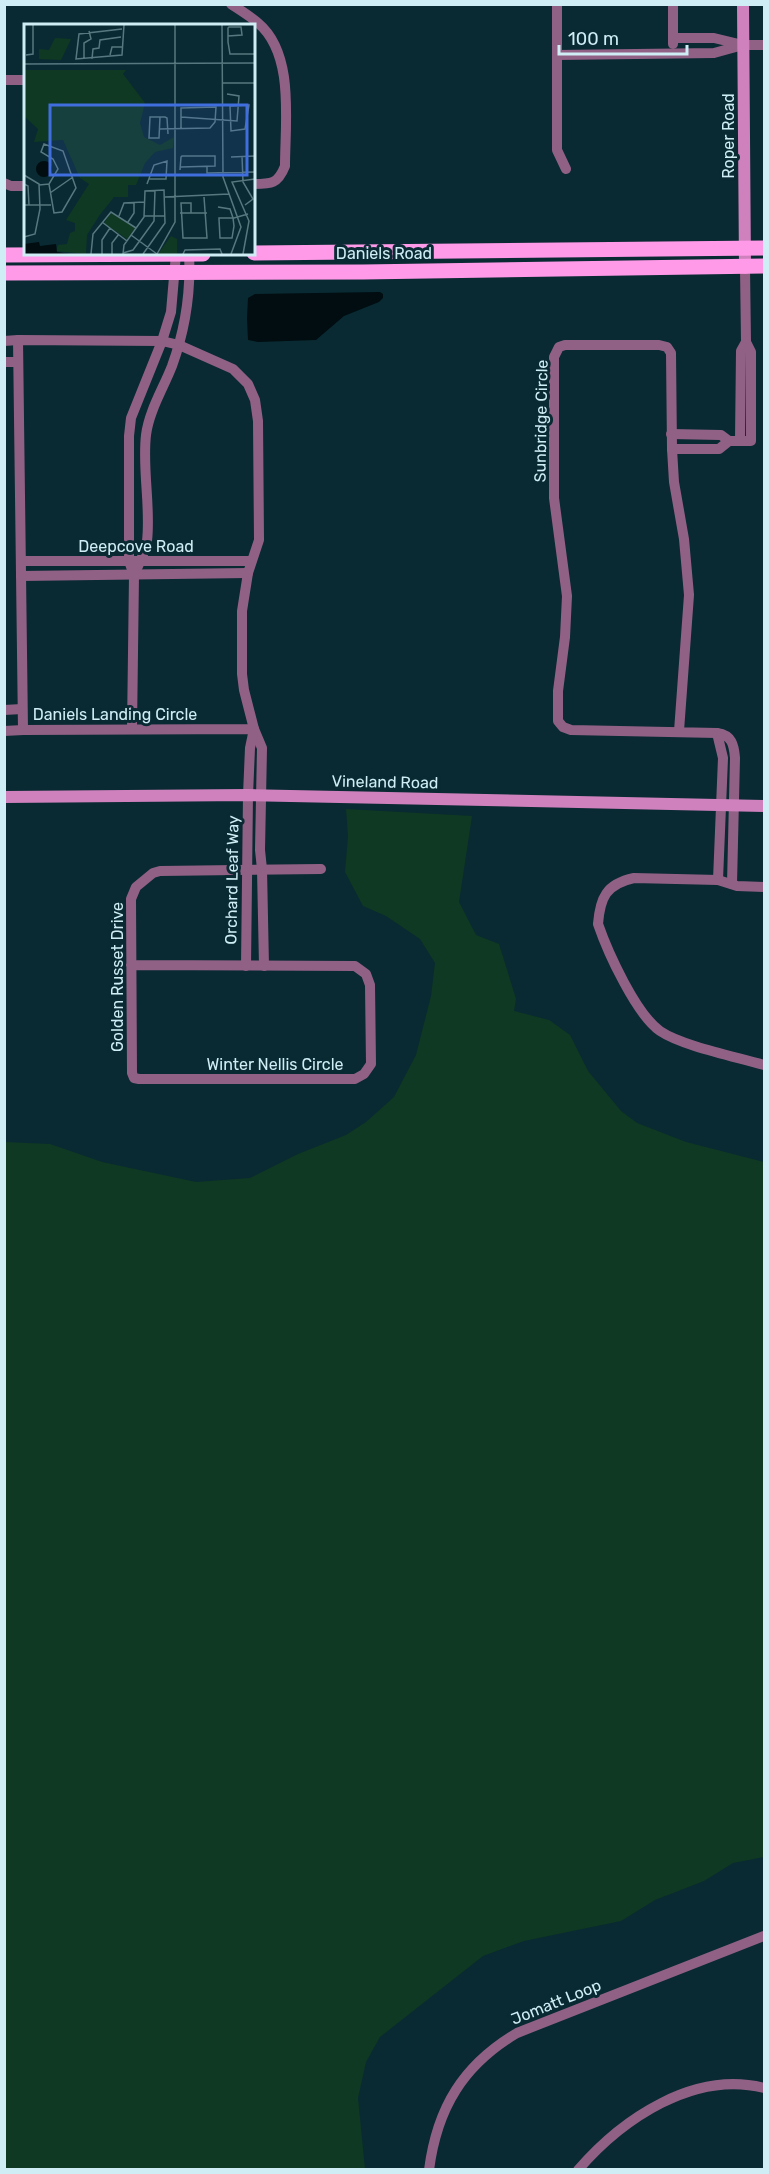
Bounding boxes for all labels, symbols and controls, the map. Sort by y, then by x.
scale bar [559,18,686,56]
inset map [24,24,255,255]
text: 100 m [568,28,619,50]
street label: Roper Road [719,93,738,179]
street label: Daniels Road [336,244,432,263]
street label: Sunbridge Circle [530,359,552,483]
street label: Deepcove Road [78,537,194,556]
street label: Daniels Landing Circle [33,705,197,724]
street label: Vineland Road [331,772,439,792]
street label: Orchard Leaf Way [221,815,243,945]
street label: Golden Russet Drive [108,902,127,1052]
street label: Winter Nellis Circle [206,1055,344,1074]
street label: Jomatt Loop [508,1975,604,2029]

